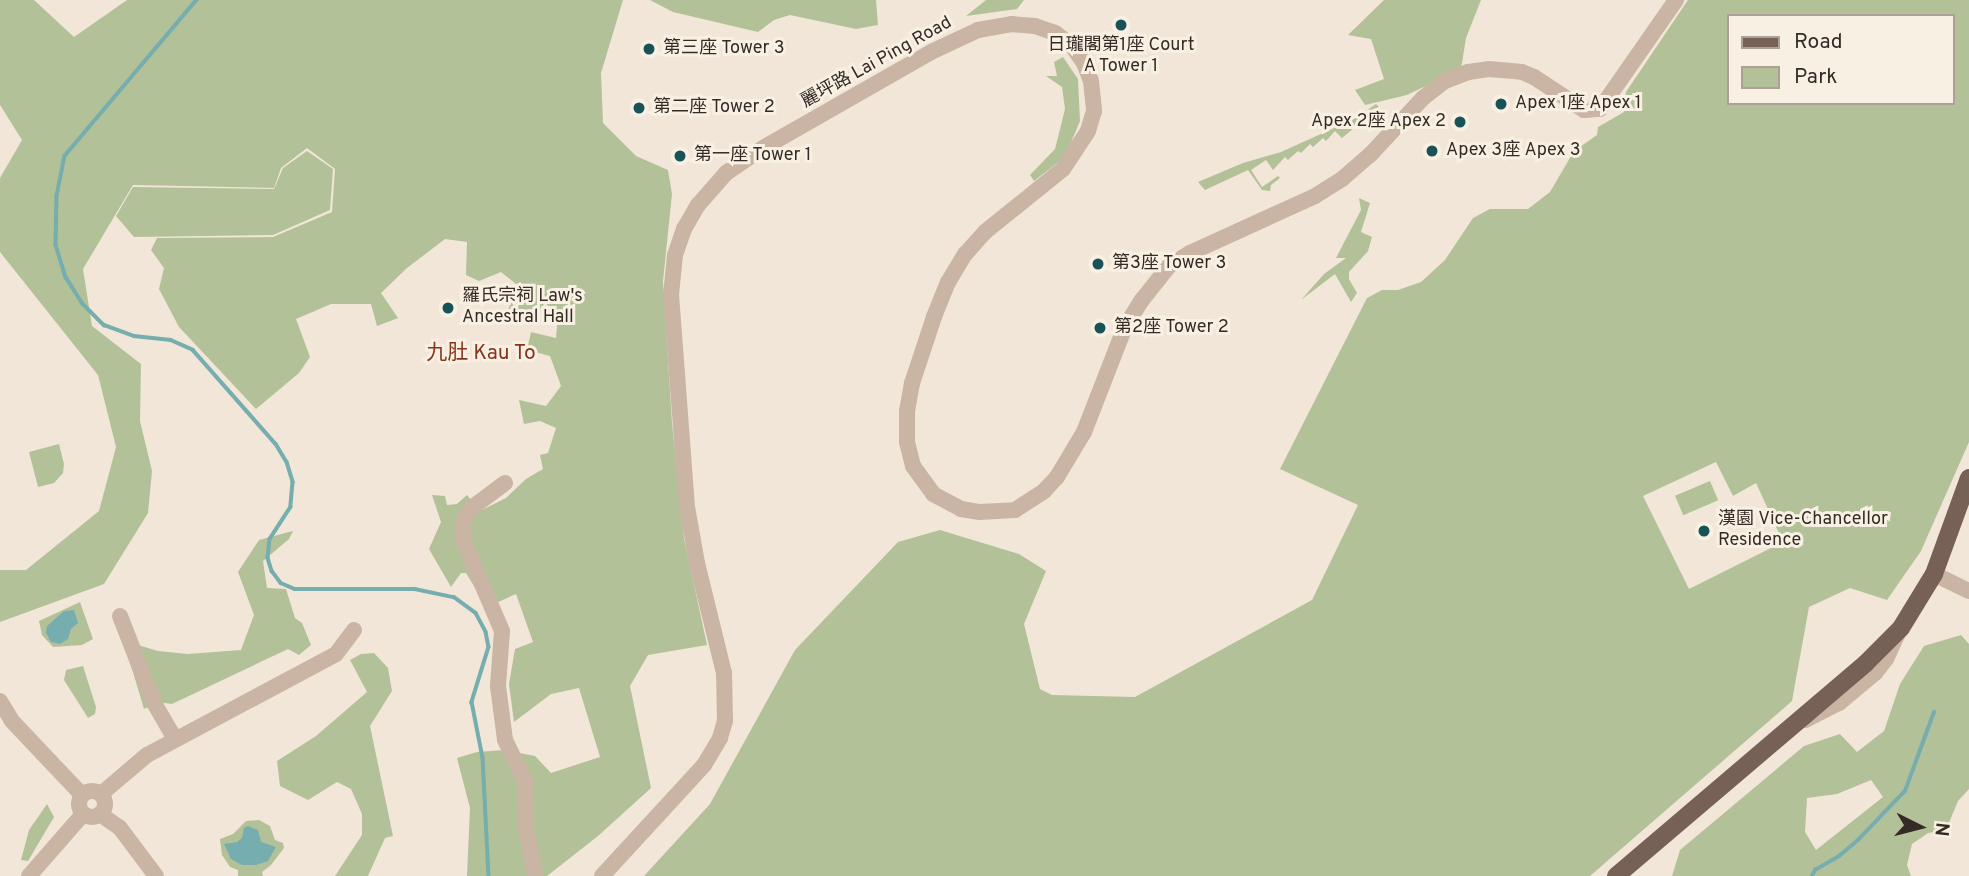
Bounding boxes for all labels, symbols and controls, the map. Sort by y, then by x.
street label: 麗坪路 Lai Ping Road [798,13,956,113]
legend [1728,14,1955,105]
marker: 日瓏閣第1座 Court A Tower 1 [1113,17,1129,33]
text: Road [1794,29,1843,56]
place label: 日瓏閣第1座 Court A Tower 1 [1047,36,1195,78]
place label: 第三座 Tower 3 [663,38,785,60]
marker: 第三座 Tower 3 [641,41,657,57]
text: Park [1794,64,1837,91]
place label: Apex 1座 Apex 1 [1515,93,1641,115]
marker: Apex 1座 Apex 1 [1493,96,1509,112]
place label: 第二座 Tower 2 [653,97,775,119]
marker: 第二座 Tower 2 [631,100,647,116]
place label: Apex 2座 Apex 2 [1311,111,1446,133]
marker: Apex 2座 Apex 2 [1452,114,1468,130]
place label: Apex 3座 Apex 3 [1446,140,1581,162]
marker: Apex 3座 Apex 3 [1424,143,1440,159]
place label: 第一座 Tower 1 [694,145,811,167]
marker: 第一座 Tower 1 [672,148,688,164]
place label: 第3座 Tower 3 [1112,253,1226,275]
marker: 第3座 Tower 3 [1090,256,1106,272]
place label: 羅氏宗祠 Law's Ancestral Hall [462,287,583,330]
marker: 羅氏宗祠 Law's Ancestral Hall [440,300,456,316]
place label: 第2座 Tower 2 [1114,317,1229,339]
marker: 第2座 Tower 2 [1092,320,1108,336]
district label: 九肚 Kau To [426,341,536,367]
place label: 漢園 Vice-Chancellor Residence [1718,510,1888,552]
marker: 漢園 Vice-Chancellor Residence [1696,523,1712,539]
north arrow [1885,792,1955,862]
text: N [1928,821,1954,837]

